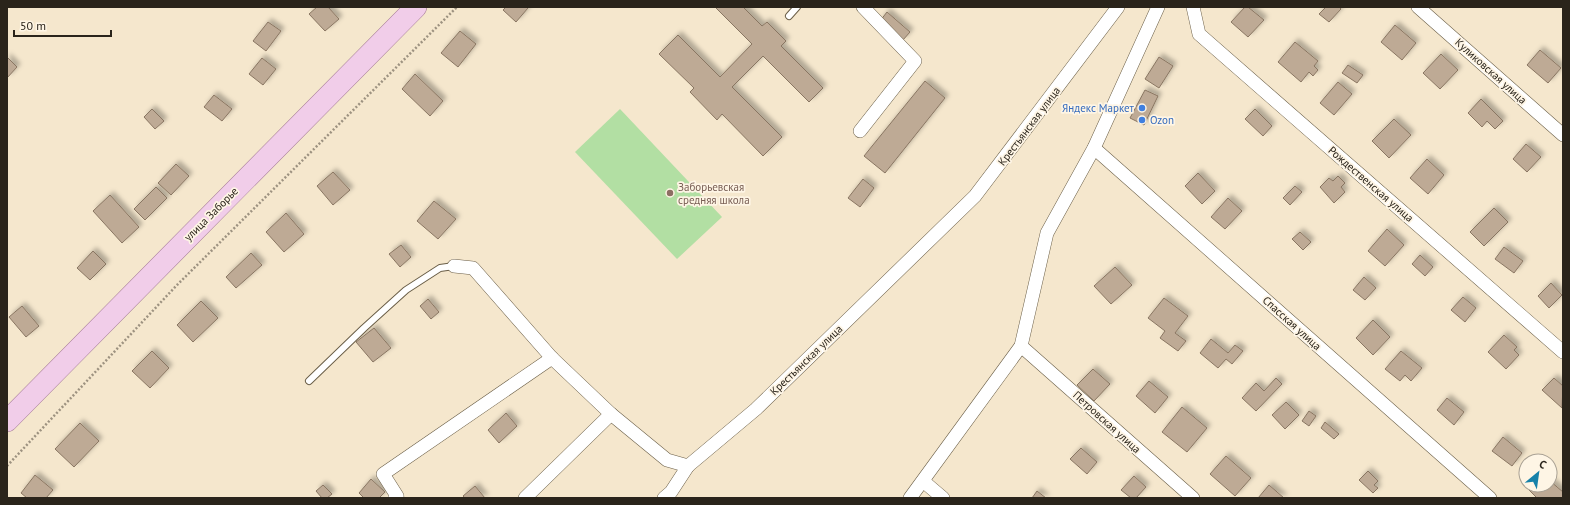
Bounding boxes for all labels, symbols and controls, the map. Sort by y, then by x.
scale bar [14,12,111,38]
text: 50 m [20,18,46,33]
street label: Куликовская улица [1452,35,1530,107]
street label: Крестьянская улица [995,84,1063,168]
place label: Яндекс Маркет [1062,101,1135,115]
marker: Яндекс Маркет [1137,103,1147,113]
place label: Ozon [1150,113,1174,127]
marker: Ozon [1137,115,1147,125]
street label: Рождественская улица [1325,143,1417,225]
place label: Заборьевская средняя школа [678,180,750,207]
street label: улица Заборье [181,184,241,244]
marker: Заборьевская средняя школа [665,188,675,198]
street label: Спасская улица [1260,293,1324,353]
street label: Крестьянская улица [767,322,845,398]
street label: Петровская улица [1070,388,1144,456]
north arrow [1518,453,1558,493]
text: С [1537,457,1549,472]

